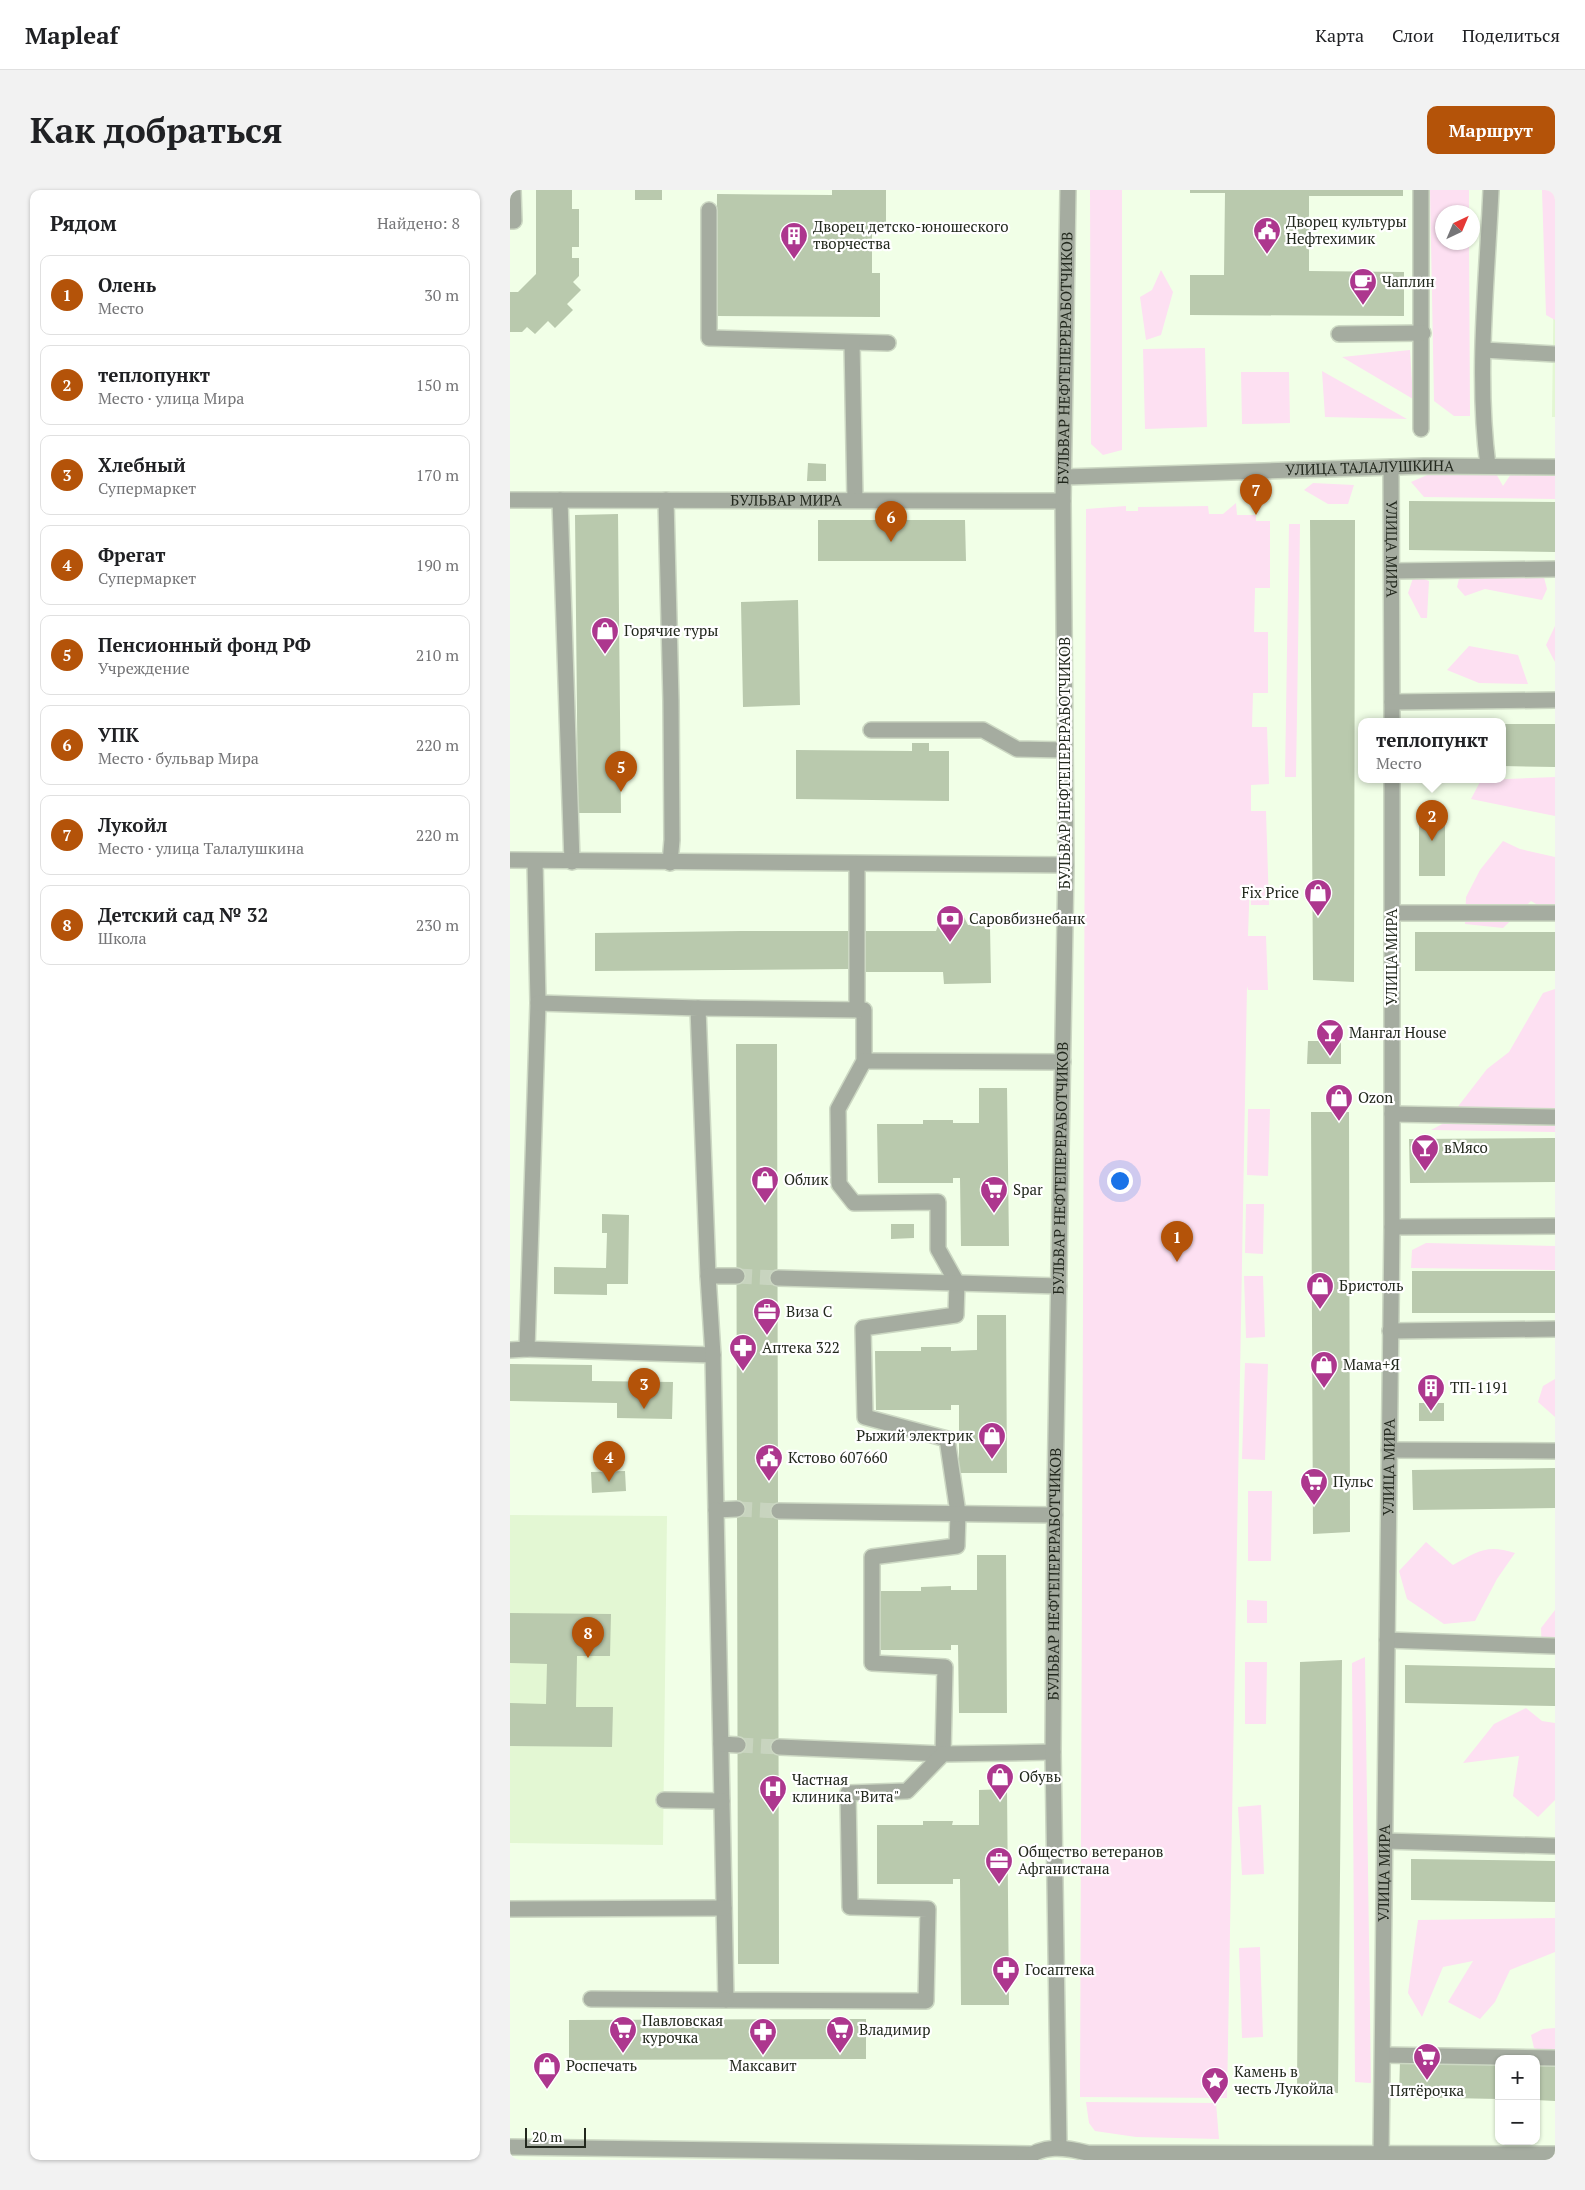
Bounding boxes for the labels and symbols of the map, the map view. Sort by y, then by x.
north arrow [1435,205,1480,250]
place label: Дворец культуры Нефтехимик [1286,211,1407,248]
place label: Дворец детско-юношеского творчества [813,216,1009,253]
public building icon: Дворец культуры Нефтехимик [1252,216,1282,255]
building icon: Дворец детско-юношеского творчества [779,221,809,260]
street label: БУЛЬВАР НЕФТЕПЕРЕРАБОТЧИКОВ [1052,232,1076,485]
cafe icon: Чаплин [1348,267,1378,306]
place label: Чаплин [1382,271,1435,291]
street label: УЛИЦА ТАЛАЛУШКИНА [1285,455,1455,479]
pin: 7 [1240,474,1272,515]
street label: БУЛЬВАР МИРА [730,489,842,510]
street label: УЛИЦА МИРА [1382,500,1403,598]
pin: 6 [875,501,907,542]
shop icon: Горячие туры [590,616,620,655]
place label: Горячие туры [624,620,719,640]
street label: БУЛЬВАР НЕФТЕПЕРЕРАБОТЧИКОВ [1054,637,1074,889]
pin: 5 [605,751,637,792]
pin: 2 [1416,800,1448,841]
shop icon: Fix Price [1303,878,1333,917]
place label: Fix Price [1241,882,1299,902]
bank icon: Саровбизнебанк [935,904,965,943]
place label: Саровбизнебанк [969,908,1086,928]
street label: УЛИЦА МИРА [1381,908,1401,1006]
bar icon: Мангал House [1315,1018,1345,1057]
place label: Мангал House [1349,1022,1446,1042]
street label: БУЛЬВАР НЕФТЕПЕРЕРАБОТЧИКОВ [1047,1041,1072,1295]
shop icon: Ozon [1324,1083,1354,1122]
place label: Ozon [1358,1087,1393,1107]
bar icon: вМясо [1410,1133,1440,1172]
place label: вМясо [1444,1137,1488,1157]
shop icon: Облик [750,1165,780,1204]
your location [1107,1168,1133,1194]
place label: Облик [784,1169,829,1189]
supermarket icon: Spar [979,1175,1009,1214]
place label: Spar [1013,1179,1043,1199]
pin: 1 [1161,1221,1193,1262]
shop icon: Бристоль [1305,1271,1335,1310]
place label: Бристоль [1339,1275,1404,1295]
office icon: Виза С [752,1297,782,1336]
place label: Виза С [786,1301,832,1321]
pharmacy icon: Аптека 322 [728,1333,758,1372]
place label: Аптека 322 [762,1337,840,1357]
shop icon: Мама+Я [1309,1350,1339,1389]
place label: Мама+Я [1343,1354,1400,1374]
pin: 3 [628,1368,660,1409]
building icon: ТП-1191 [1416,1373,1446,1412]
place label: ТП-1191 [1450,1377,1508,1397]
street label: УЛИЦА МИРА [1378,1418,1399,1516]
shop icon: Рыжий электрик [977,1421,1007,1460]
place label: Рыжий электрик [856,1425,974,1445]
pin: 4 [593,1441,625,1482]
public building icon: Кстово 607660 [754,1443,784,1482]
place label: Кстово 607660 [788,1447,887,1467]
street label: БУЛЬВАР НЕФТЕПЕРЕРАБОТЧИКОВ [1042,1447,1065,1701]
supermarket icon: Пульс [1299,1467,1329,1506]
place label: Пульс [1333,1471,1374,1491]
pin: 8 [572,1617,604,1658]
shop icon: Обувь [985,1762,1015,1801]
place label: Обувь [1019,1766,1062,1786]
place label: Чаcтная клиника "Вита" [792,1769,899,1806]
hospital icon: Чаcтная клиника "Вита" [758,1774,788,1813]
street label: УЛИЦА МИРА [1373,1824,1394,1922]
place label: Общество ветеранов Афганистана [1018,1841,1163,1878]
office icon: Общество ветеранов Афганистана [984,1846,1014,1885]
pharmacy icon: Госаптека [991,1955,1021,1994]
place label: Госаптека [1025,1959,1095,1979]
place label: Павловская курочка [642,2010,723,2047]
supermarket icon: Павловская курочка [608,2015,638,2054]
supermarket icon: Владимир [825,2015,855,2054]
pharmacy icon: Максавит [748,2017,778,2056]
place label: Владимир [859,2019,930,2039]
supermarket icon: Пятёрочка [1412,2042,1442,2081]
shop icon: Роспечать [532,2051,562,2090]
place label: Роспечать [566,2055,638,2075]
place label: Максавит [729,2055,797,2075]
place label: Камень в честь Лукойла [1234,2061,1334,2098]
place icon: Камень в честь Лукойла [1200,2066,1230,2105]
place label: Пятёрочка [1390,2080,1465,2100]
scale bar [525,2125,586,2148]

